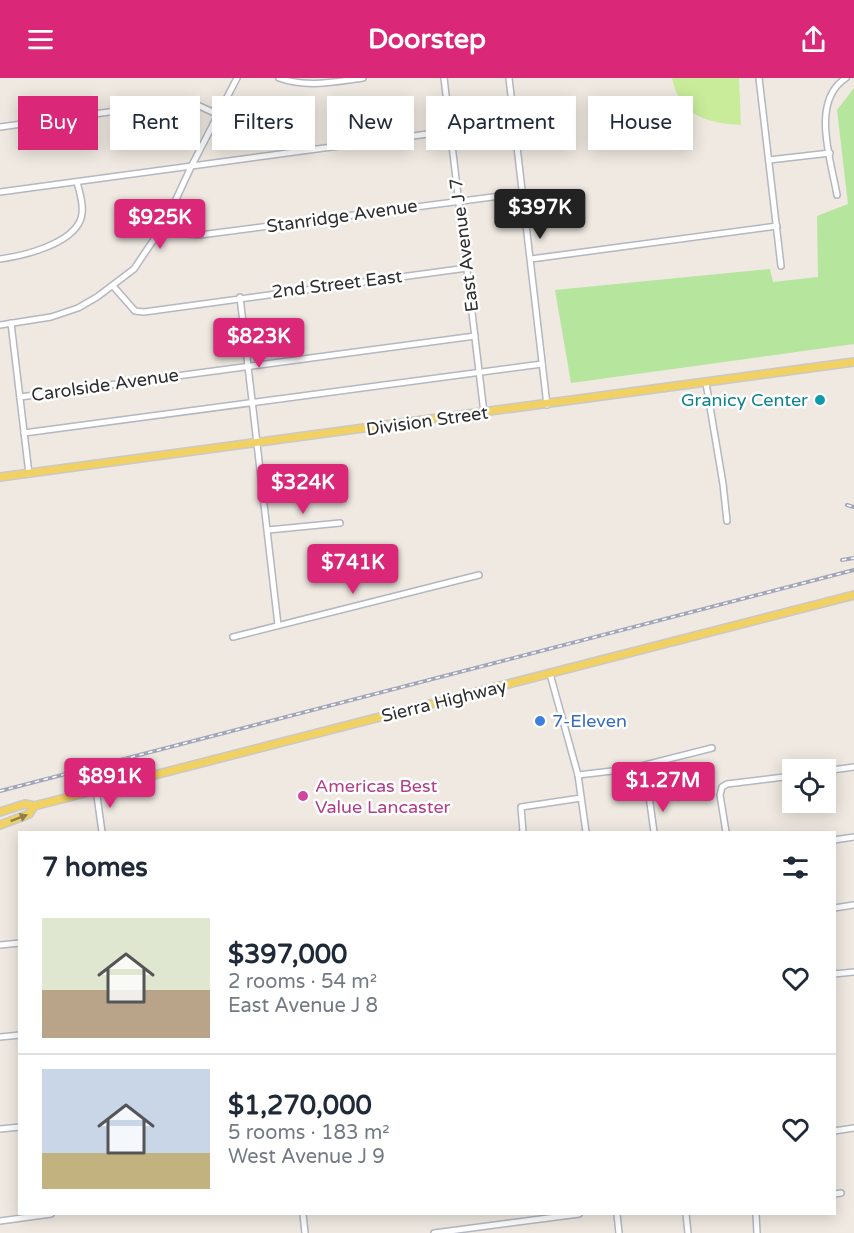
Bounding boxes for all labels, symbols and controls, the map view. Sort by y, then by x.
icon: menu [24,23,57,56]
text: Doorstep [368,23,486,56]
icon: share [797,23,830,56]
chip: Buy [18,96,98,150]
chip: Rent [110,96,200,150]
chip: Filters [212,96,315,150]
chip: New [327,96,414,150]
chip: Apartment [426,96,576,150]
chip: House [588,96,693,150]
street label: East Avenue J 7 [445,177,483,313]
pin: $397K [498,189,582,240]
street label: Stanridge Avenue [265,195,419,237]
text: $397K [508,196,572,220]
pin: $925K [118,199,202,250]
text: $925K [128,206,192,230]
street label: 2nd Street East [270,265,404,303]
pin: $823K [217,318,301,369]
text: $823K [227,325,291,349]
street label: Carolside Avenue [30,364,180,406]
place label: Granicy Center [681,389,808,411]
marker: Granicy Center [813,393,827,407]
street label: Division Street [365,402,490,440]
pin: $324K [261,464,345,515]
text: $324K [271,471,335,495]
pin: $741K [311,544,395,595]
text: $741K [321,551,385,575]
street label: Sierra Highway [379,675,509,727]
place label: 7-Eleven [552,710,627,732]
marker: 7-Eleven [533,714,547,728]
pin: $891K [68,758,152,809]
map controls [782,759,836,813]
button: locate [782,759,836,813]
pin: $1.27M [614,762,712,813]
text: $891K [78,765,142,789]
text: $1.27M [626,769,700,793]
place label: Americas Best Value Lancaster [315,775,451,818]
marker: Americas Best Value Lancaster [296,789,310,803]
one-way arrow [10,813,28,822]
icon: filters [779,851,812,884]
text: 7 homes [42,852,148,883]
text: $397,000 [228,939,347,970]
icon: home [90,942,162,1014]
icon: heart [779,962,812,995]
text: 2 rooms · 54 m² [228,970,377,994]
text: East Avenue J 8 [228,994,378,1018]
text: $1,270,000 [228,1090,372,1121]
icon: home [90,1093,162,1165]
icon: heart [779,1113,812,1146]
text: 5 rooms · 183 m² [228,1121,390,1145]
text: West Avenue J 9 [228,1145,385,1169]

